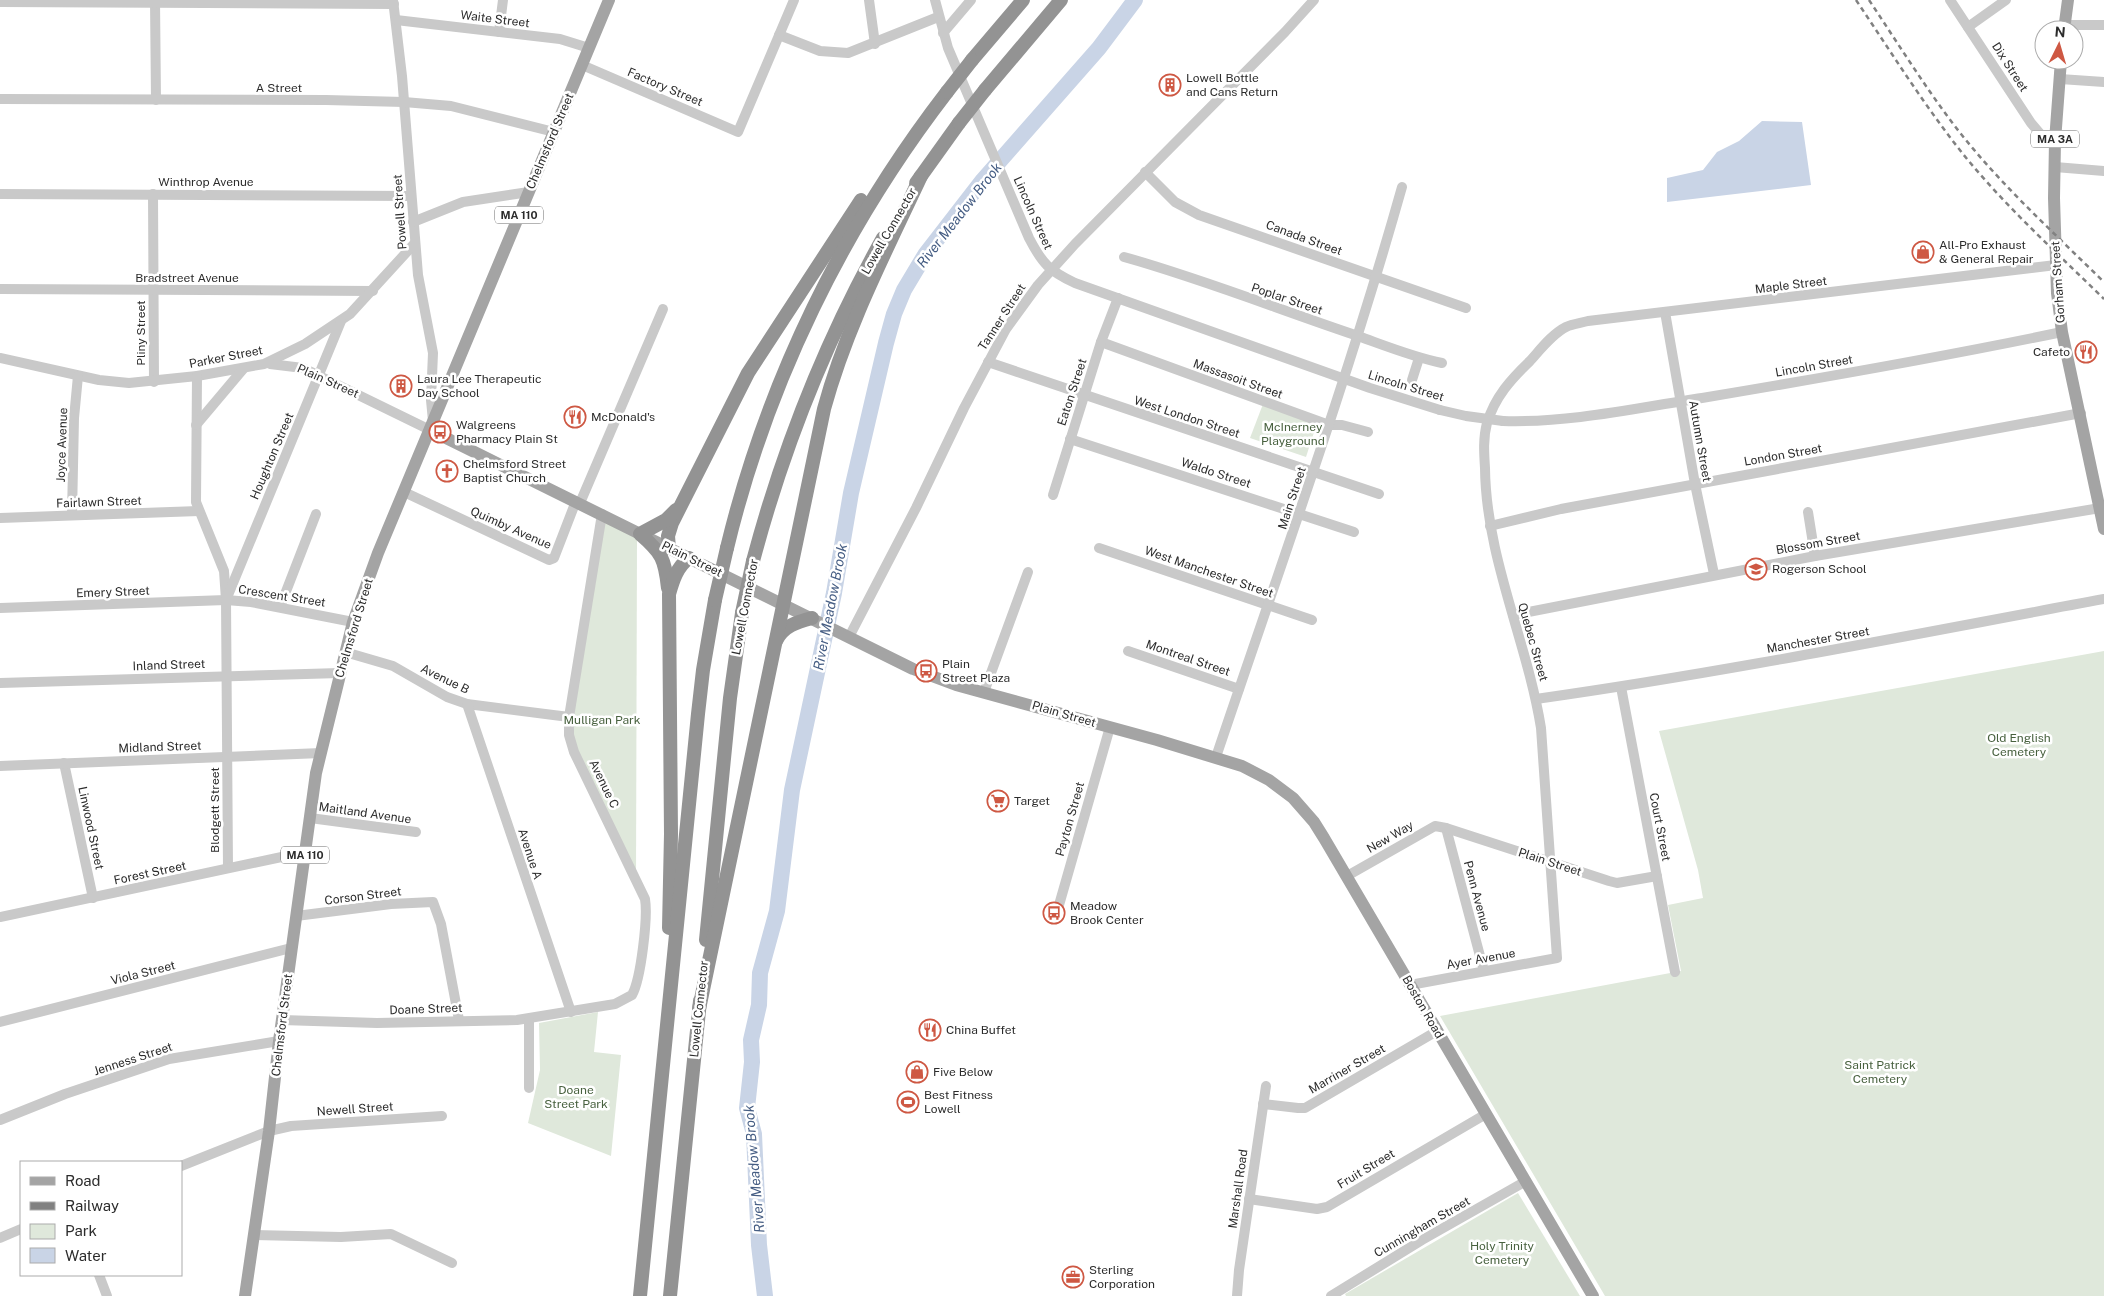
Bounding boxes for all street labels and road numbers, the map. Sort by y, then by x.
street label: Waite Street [460,8,531,30]
street label: Dix Street [1989,40,2031,95]
street label: Factory Street [625,65,705,109]
street label: A Street [256,81,303,95]
street label: Chelmsford Street [523,91,577,191]
road number: MA 3A [2031,130,2079,148]
street label: Powell Street [390,174,410,250]
street label: Lincoln Street [1011,174,1056,252]
street label: Winthrop Avenue [158,175,254,189]
street label: Lowell Connector [859,185,920,277]
road number: MA 110 [495,206,543,224]
street label: Canada Street [1264,218,1344,258]
street label: Gorham Street [2048,240,2068,323]
street label: Bradstreet Avenue [135,271,239,285]
street label: Maple Street [1754,274,1828,296]
street label: Poplar Street [1250,280,1325,318]
street label: Tanner Street [975,281,1029,353]
street label: Pliny Street [134,300,148,366]
street label: Parker Street [188,343,264,371]
street label: Lincoln Street [1774,352,1854,380]
street label: Eaton Street [1055,356,1090,427]
street label: Massasoit Street [1191,356,1285,402]
street label: Plain Street [295,361,361,401]
street label: Lincoln Street [1366,368,1446,404]
street label: West London Street [1132,393,1242,441]
street label: Autumn Street [1686,399,1714,483]
street label: Joyce Avenue [54,407,70,483]
street label: Houghton Street [247,410,297,502]
street label: London Street [1743,441,1824,469]
street label: Waldo Street [1179,455,1253,491]
street label: Main Street [1275,465,1309,531]
street label: Fairlawn Street [56,493,142,510]
street label: Quimby Avenue [468,504,554,552]
street label: Blossom Street [1775,529,1862,557]
street label: Plain Street [659,538,725,580]
street label: West Manchester Street [1143,543,1276,601]
street label: Lowell Connector [729,558,761,656]
street label: Chelmsford Street [332,576,376,679]
street label: Crescent Street [237,582,327,610]
street label: Emery Street [76,584,150,600]
street label: Quebec Street [1515,601,1551,683]
street label: Manchester Street [1765,624,1871,656]
street label: Montreal Street [1144,637,1232,679]
street label: Inland Street [132,657,206,673]
street label: Avenue B [419,661,471,697]
street label: Plain Street [1030,698,1098,730]
street label: Midland Street [118,739,202,755]
street label: Avenue C [586,757,622,811]
street label: Blodgett Street [208,767,222,853]
street label: Payton Street [1053,780,1087,858]
street label: Linwood Street [75,785,107,871]
street label: Court Street [1647,792,1674,863]
street label: Maitland Avenue [318,800,412,826]
street label: New Way [1364,818,1416,856]
street label: Avenue A [515,827,545,882]
street label: Plain Street [1517,845,1584,879]
road number: MA 110 [281,846,329,864]
street label: Forest Street [113,858,188,888]
street label: Penn Avenue [1461,859,1493,933]
street label: Corson Street [324,884,403,908]
street label: Ayer Avenue [1445,946,1517,972]
street label: Viola Street [109,958,177,988]
street label: Lowell Connector [687,960,711,1058]
street label: Chelmsford Street [269,973,295,1077]
street label: Boston Road [1399,973,1447,1041]
street label: Doane Street [389,1001,463,1017]
street label: Jenness Street [92,1040,175,1078]
street label: Marriner Street [1306,1041,1388,1097]
street label: Newell Street [316,1099,394,1119]
street label: Fruit Street [1335,1146,1398,1192]
street label: Marshall Road [1226,1148,1250,1230]
street label: Cunningham Street [1372,1194,1473,1260]

